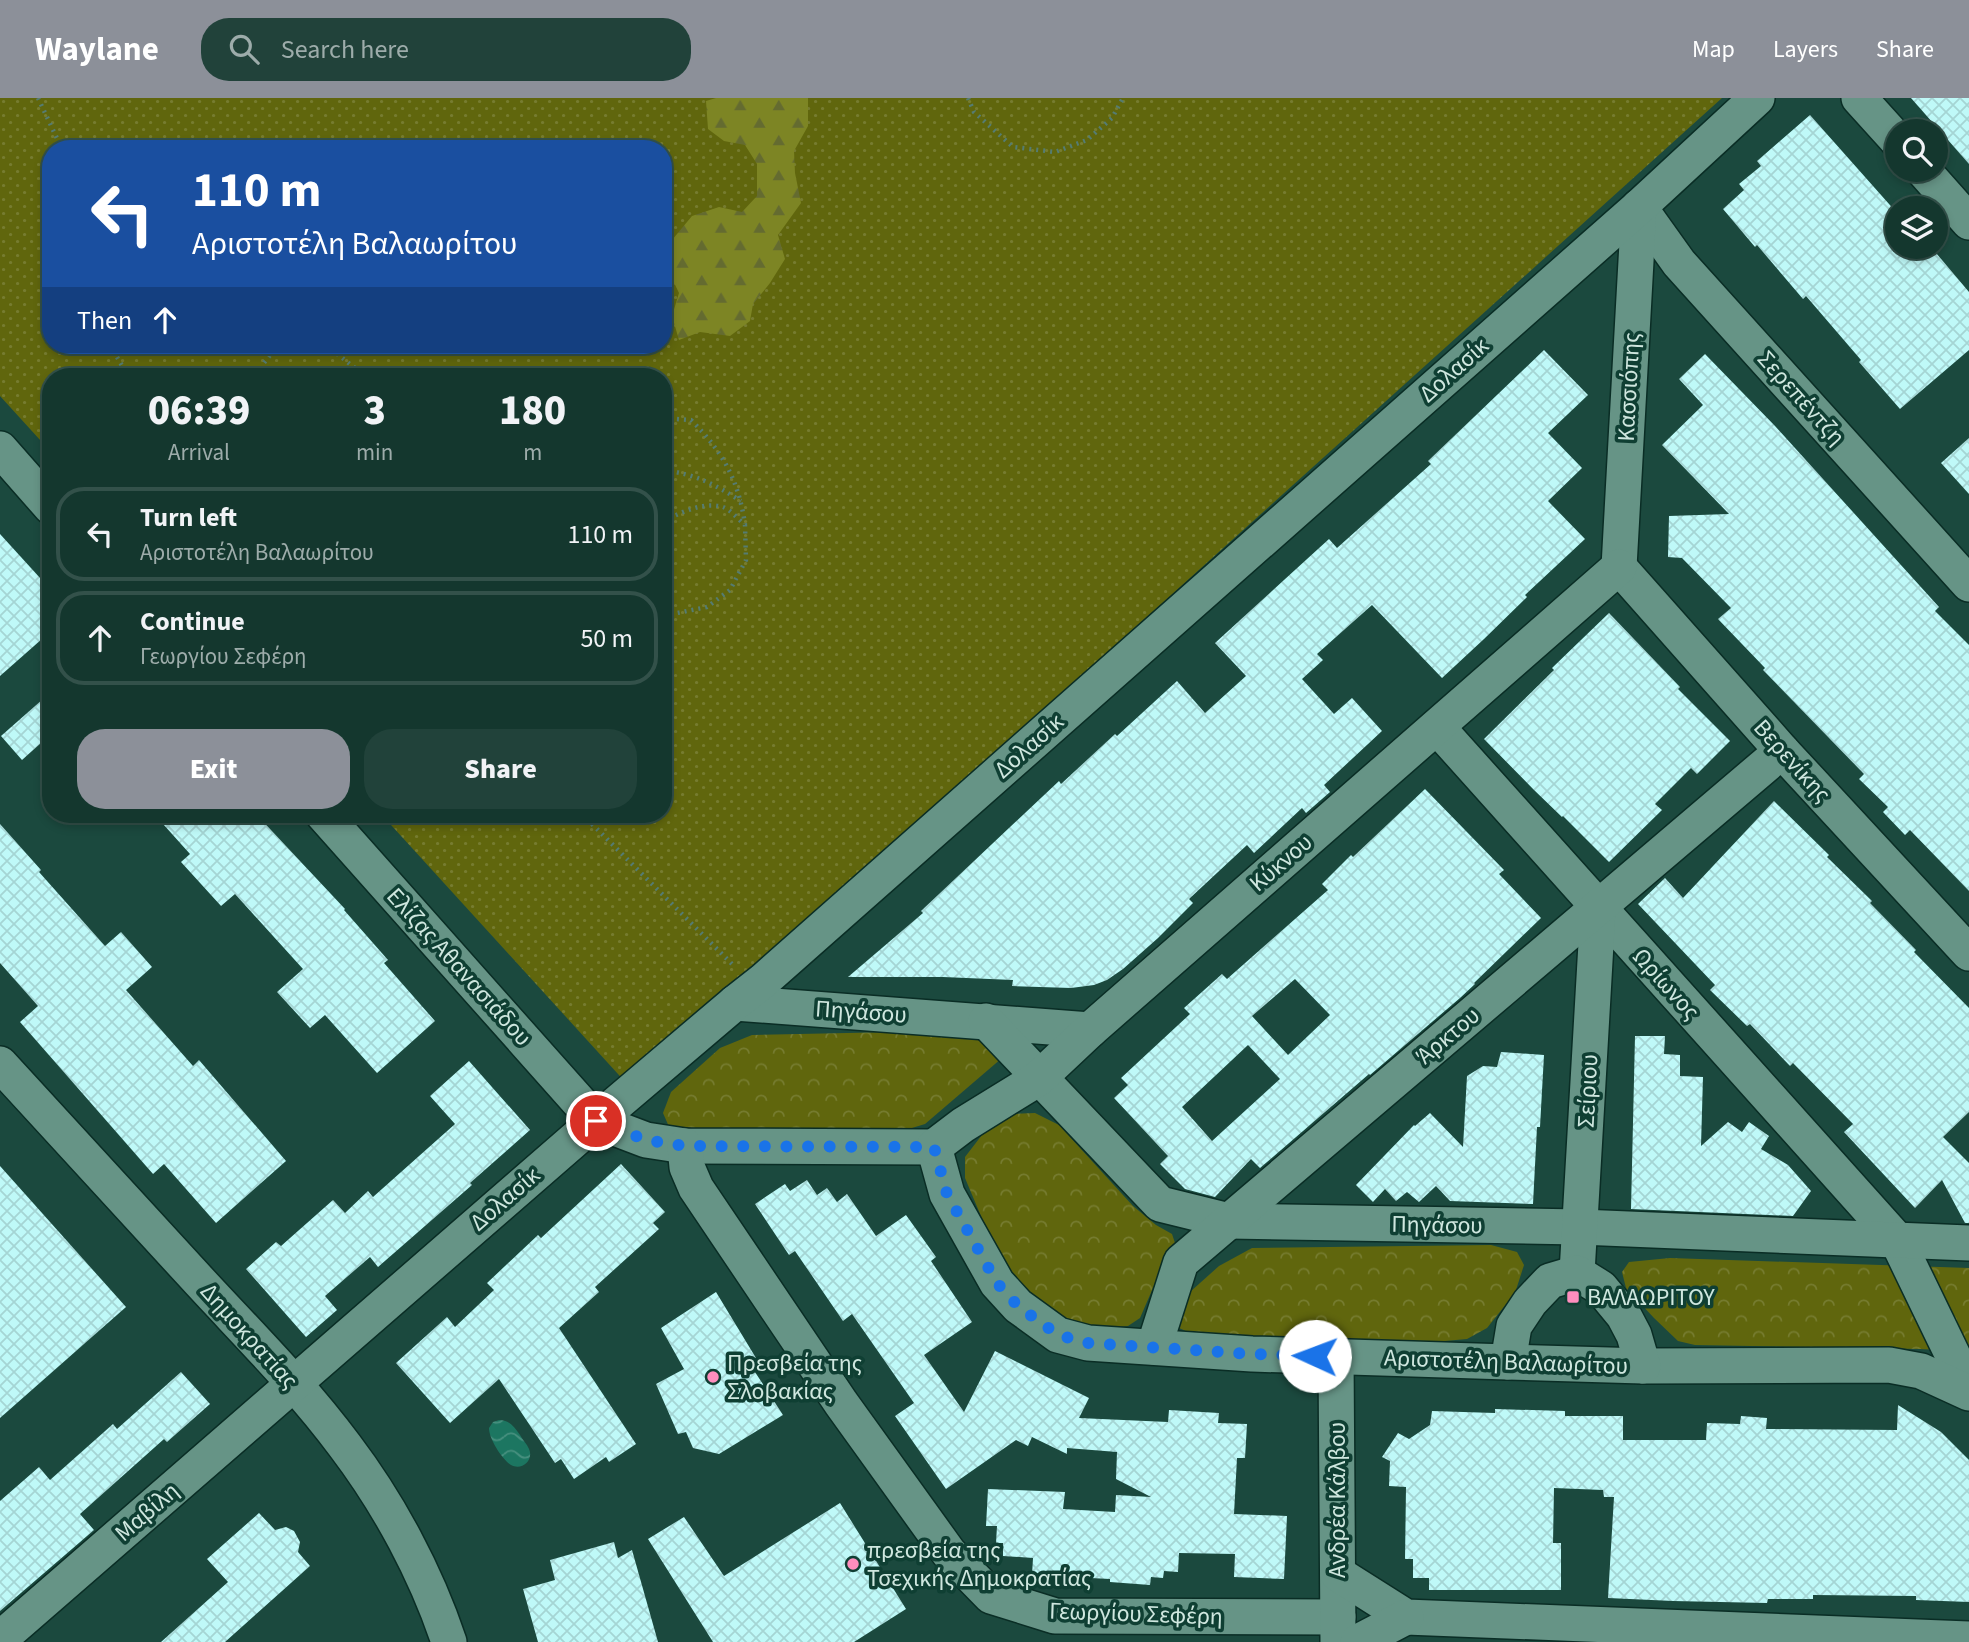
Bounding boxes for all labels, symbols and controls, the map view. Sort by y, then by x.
search box [201,18,691,81]
text: Waylane [35,26,159,73]
icon: search [225,30,263,68]
text: Search here [281,31,409,68]
text: Map [1692,32,1735,67]
text: Layers [1773,32,1838,67]
text: Share [1876,32,1934,67]
map controls [1885,119,1948,259]
button: search [1885,119,1948,182]
text: 110 m [192,156,321,226]
icon: left [77,168,168,259]
button: layers [1885,196,1948,259]
text: Αριστοτέλη Βαλαωρίτου [192,221,517,267]
icon: ahead [146,301,184,339]
text: Then [77,302,132,339]
street label: Δολασίκ [1411,329,1497,411]
street label: Κασσιόπης [1609,332,1649,442]
street label: Σερεπέντζη [1749,343,1853,453]
text: 06:39 [148,381,250,441]
text: 3 [363,381,386,441]
text: 180 [499,381,566,441]
text: Arrival [168,436,230,469]
text: min [356,436,393,469]
text: m [523,436,542,469]
text: Turn left [140,499,237,536]
icon: left [81,515,119,553]
text: 110 m [567,516,633,553]
text: Αριστοτέλη Βαλαωρίτου [140,536,374,569]
text: Continue [140,603,245,640]
icon: ahead [81,619,119,657]
text: 50 m [580,620,633,657]
text: Γεωργίου Σεφέρη [140,640,306,673]
street label: Δολασίκ [986,705,1072,787]
street label: Βερενίκης [1745,712,1839,810]
button: Exit [77,729,350,809]
button: Share [364,729,637,809]
street label: Κύκνου [1242,826,1320,900]
street label: Ελίζας Αθανασιάδου [378,880,540,1054]
street label: Ωρίωνος [1624,940,1708,1028]
street label: Πηγάσου [814,991,908,1033]
street label: Άρκτου [1408,999,1488,1073]
street label: Σείριου [1569,1053,1607,1129]
pin [566,1091,626,1151]
icon: arrive [577,1102,615,1140]
street label: Δολασίκ [462,1158,548,1239]
street label: Πηγάσου [1391,1207,1483,1243]
street label: Δημοκρατίας [192,1275,306,1397]
place label: ΒΑΛΑΩΡΙΤΟΥ [1587,1280,1715,1315]
marker: ΒΑΛΑΩΡΙΤΟΥ [1565,1289,1581,1305]
position arrow [1278,1319,1352,1393]
street label: Αριστοτέλη Βαλαωρίτου [1383,1340,1629,1384]
place label: Πρεσβεία της Σλοβακίας [727,1346,862,1409]
marker: Πρεσβεία της Σλοβακίας [705,1369,721,1385]
street label: Ανδρέα Κάλβου [1320,1422,1355,1578]
street label: Μαβίλη [107,1474,187,1550]
place label: πρεσβεία της Τσεχικής Δημοκρατίας [867,1533,1091,1596]
marker: πρεσβεία της Τσεχικής Δημοκρατίας [845,1556,861,1572]
street label: Γεωργίου Σεφέρη [1049,1593,1223,1635]

